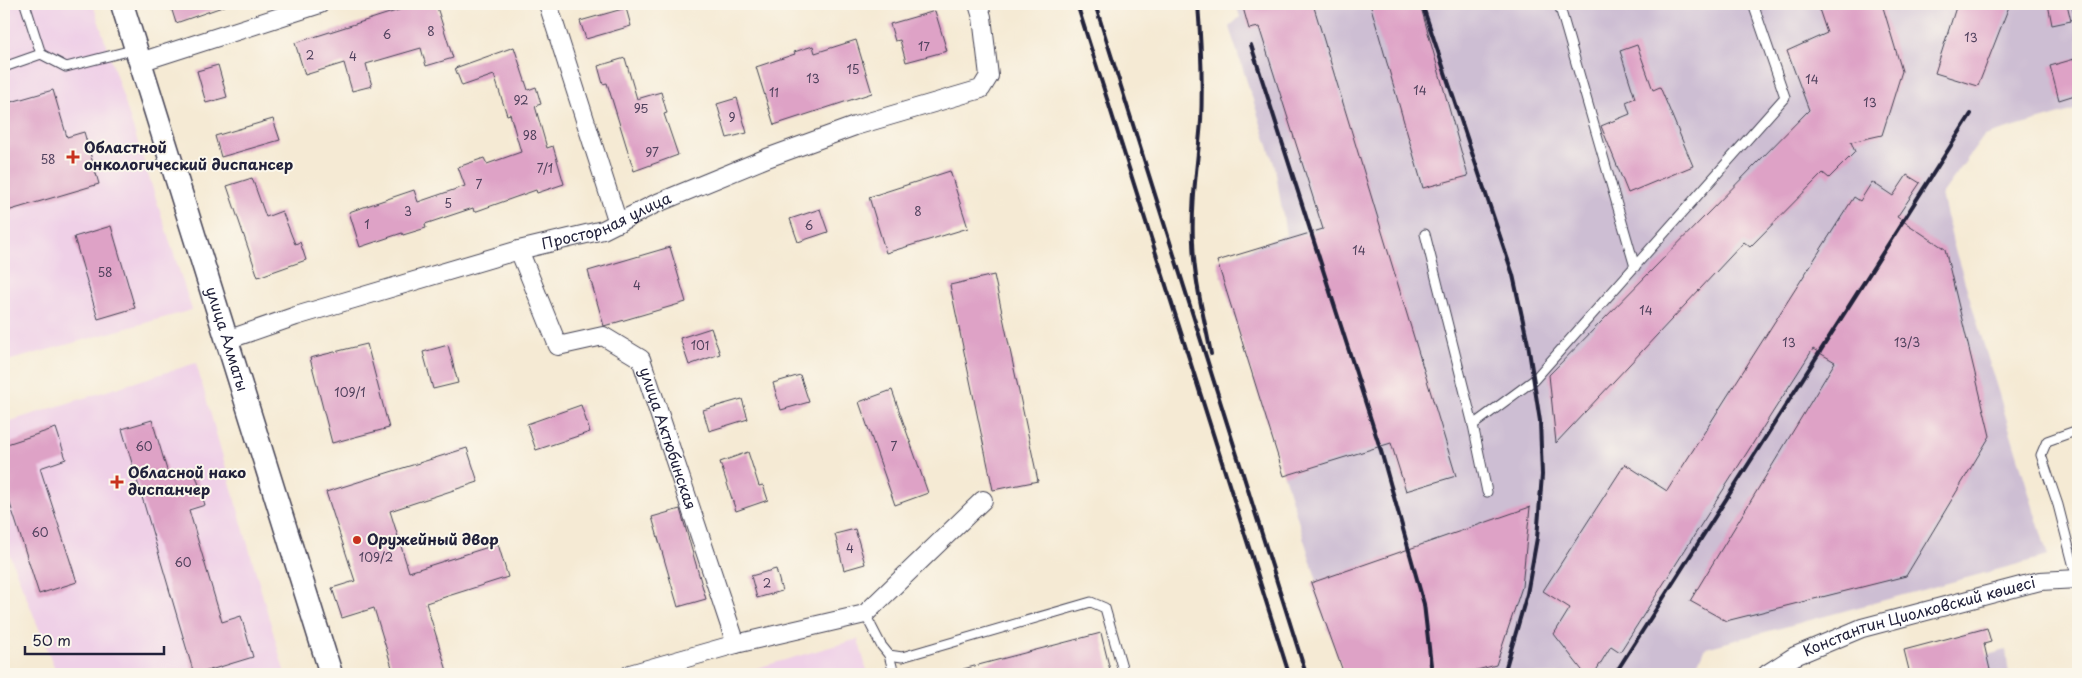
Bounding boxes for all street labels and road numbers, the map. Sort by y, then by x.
street label: Просторная улица [539,185,675,254]
street label: улица Алматы [201,283,255,394]
street label: улица Актюбинская [635,364,703,512]
street label: Константин Циолковский көшесі [1799,570,2038,661]

